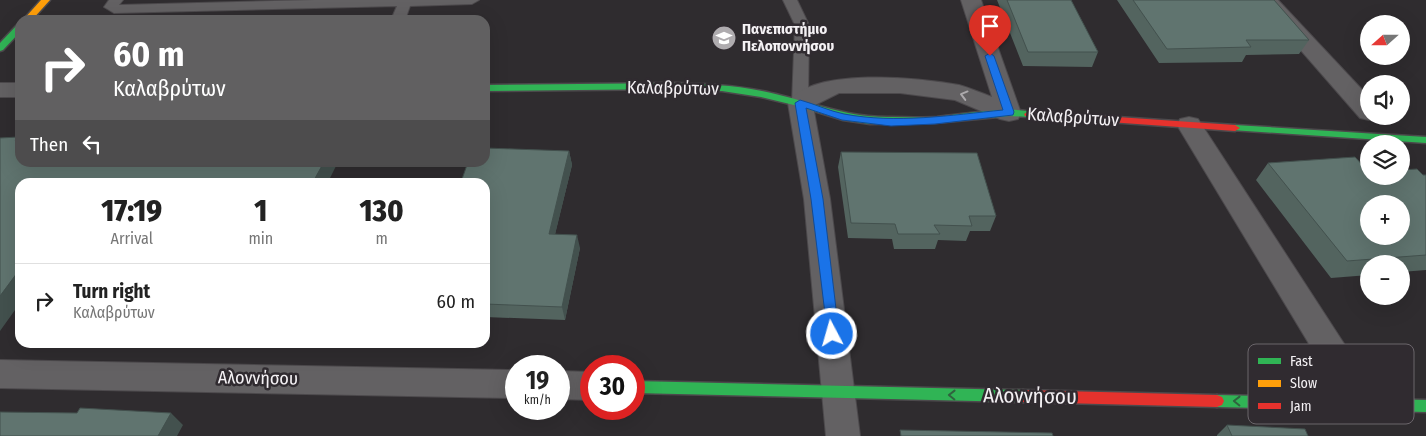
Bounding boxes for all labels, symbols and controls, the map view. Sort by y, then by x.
pin [969,5,1011,56]
icon: arrive [976,12,1004,40]
north arrow [1360,15,1410,65]
map controls [1360,15,1410,305]
place label: Πανεπιστήμιο Πελοποννήσου [742,20,835,55]
school or university icon: Πανεπιστήμιο Πελοποννήσου [711,25,737,51]
text: 60 m [113,33,184,75]
icon: right [30,35,95,100]
text: Καλαβρύτων [113,75,226,102]
button: sound [1360,75,1410,125]
street label: Καλαβρύτων [627,76,719,100]
one-way arrow [960,90,968,100]
street label: Καλαβρύτων [1026,103,1120,131]
icon: left [78,130,106,158]
text: Then [30,133,68,156]
button: layers [1360,135,1410,185]
text: 17:19 [101,193,162,229]
text: 1 [254,193,267,229]
text: 130 [360,193,404,229]
button: + [1360,195,1410,245]
text: Arrival [111,229,153,248]
text: min [248,229,273,248]
text: m [375,229,388,248]
button: − [1360,255,1410,305]
text: Turn right [73,280,150,303]
icon: right [30,287,58,315]
text: 60 m [437,290,475,313]
text: Καλαβρύτων [73,303,155,322]
position arrow [805,307,857,359]
legend [1248,344,1414,424]
text: Fast [1290,353,1313,370]
speed limit sign: 30 [580,355,645,420]
street label: Αλοννήσου [218,366,298,390]
text: 19 [526,366,549,396]
text: Slow [1290,375,1317,392]
street label: Αλοννήσου [983,382,1077,410]
one-way arrow [948,389,956,400]
text: km/h [524,393,551,407]
one-way arrow [1233,396,1241,406]
text: Jam [1290,398,1311,415]

